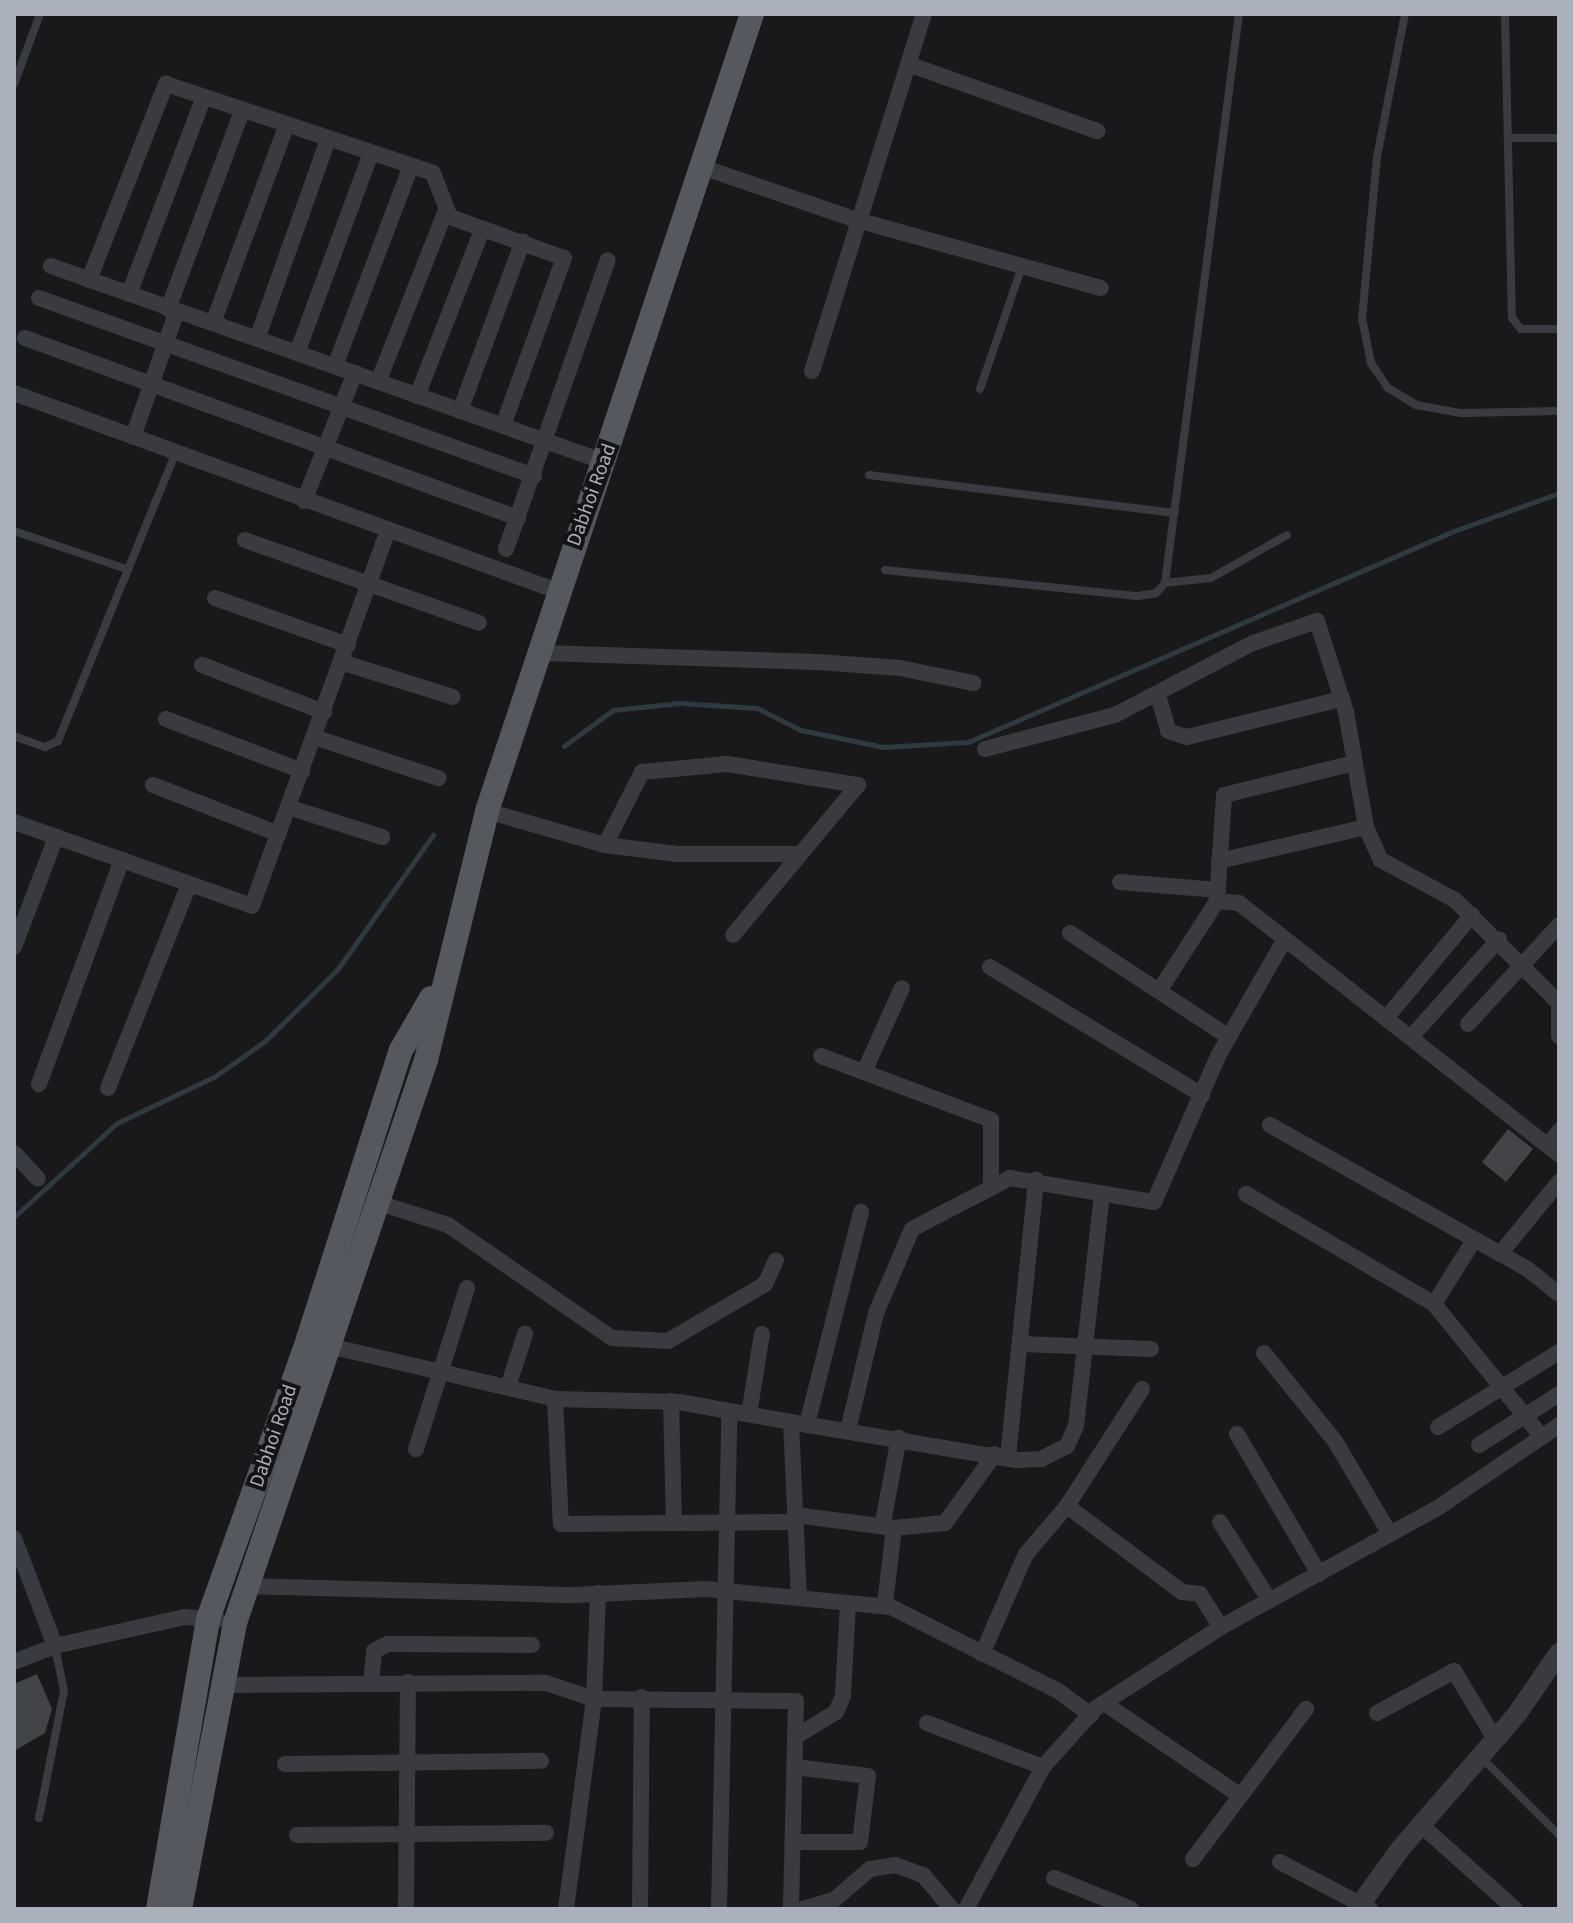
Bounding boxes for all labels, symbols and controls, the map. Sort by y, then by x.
street label: Dabhoi Road [562,441,622,549]
street label: Dabhoi Road [245,1382,303,1490]

